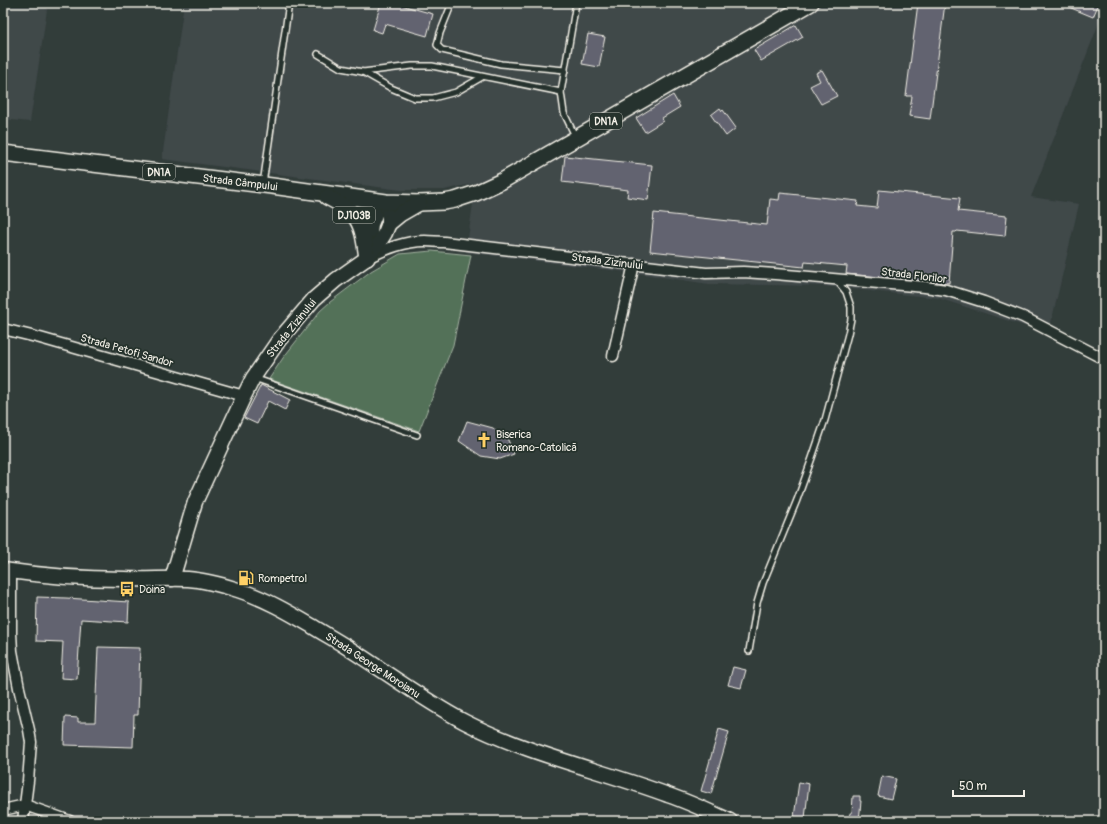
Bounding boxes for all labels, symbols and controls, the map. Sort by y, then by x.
road number: DN1A [590,113,622,129]
road number: DN1A [143,164,175,180]
street label: Strada Câmpului [202,171,278,194]
road number: DJ103B [333,207,375,223]
street label: Strada Zizinului [571,251,643,272]
street label: Strada Florilor [880,265,948,286]
street label: Strada Zizinului [264,296,319,360]
street label: Strada Petofi Sandor [79,331,175,370]
place label: Biserica Romano-Catolică [496,428,577,454]
church icon: Biserica Romano-Catolică [475,431,493,449]
fuel station icon: Rompetrol [237,569,255,587]
place label: Rompetrol [258,572,307,585]
bus stop icon: Doina [118,580,136,598]
place label: Doina [139,583,165,596]
street label: Strada George Moroianu [323,630,423,701]
scale bar [953,772,1024,798]
text: 50 m [959,779,987,794]

